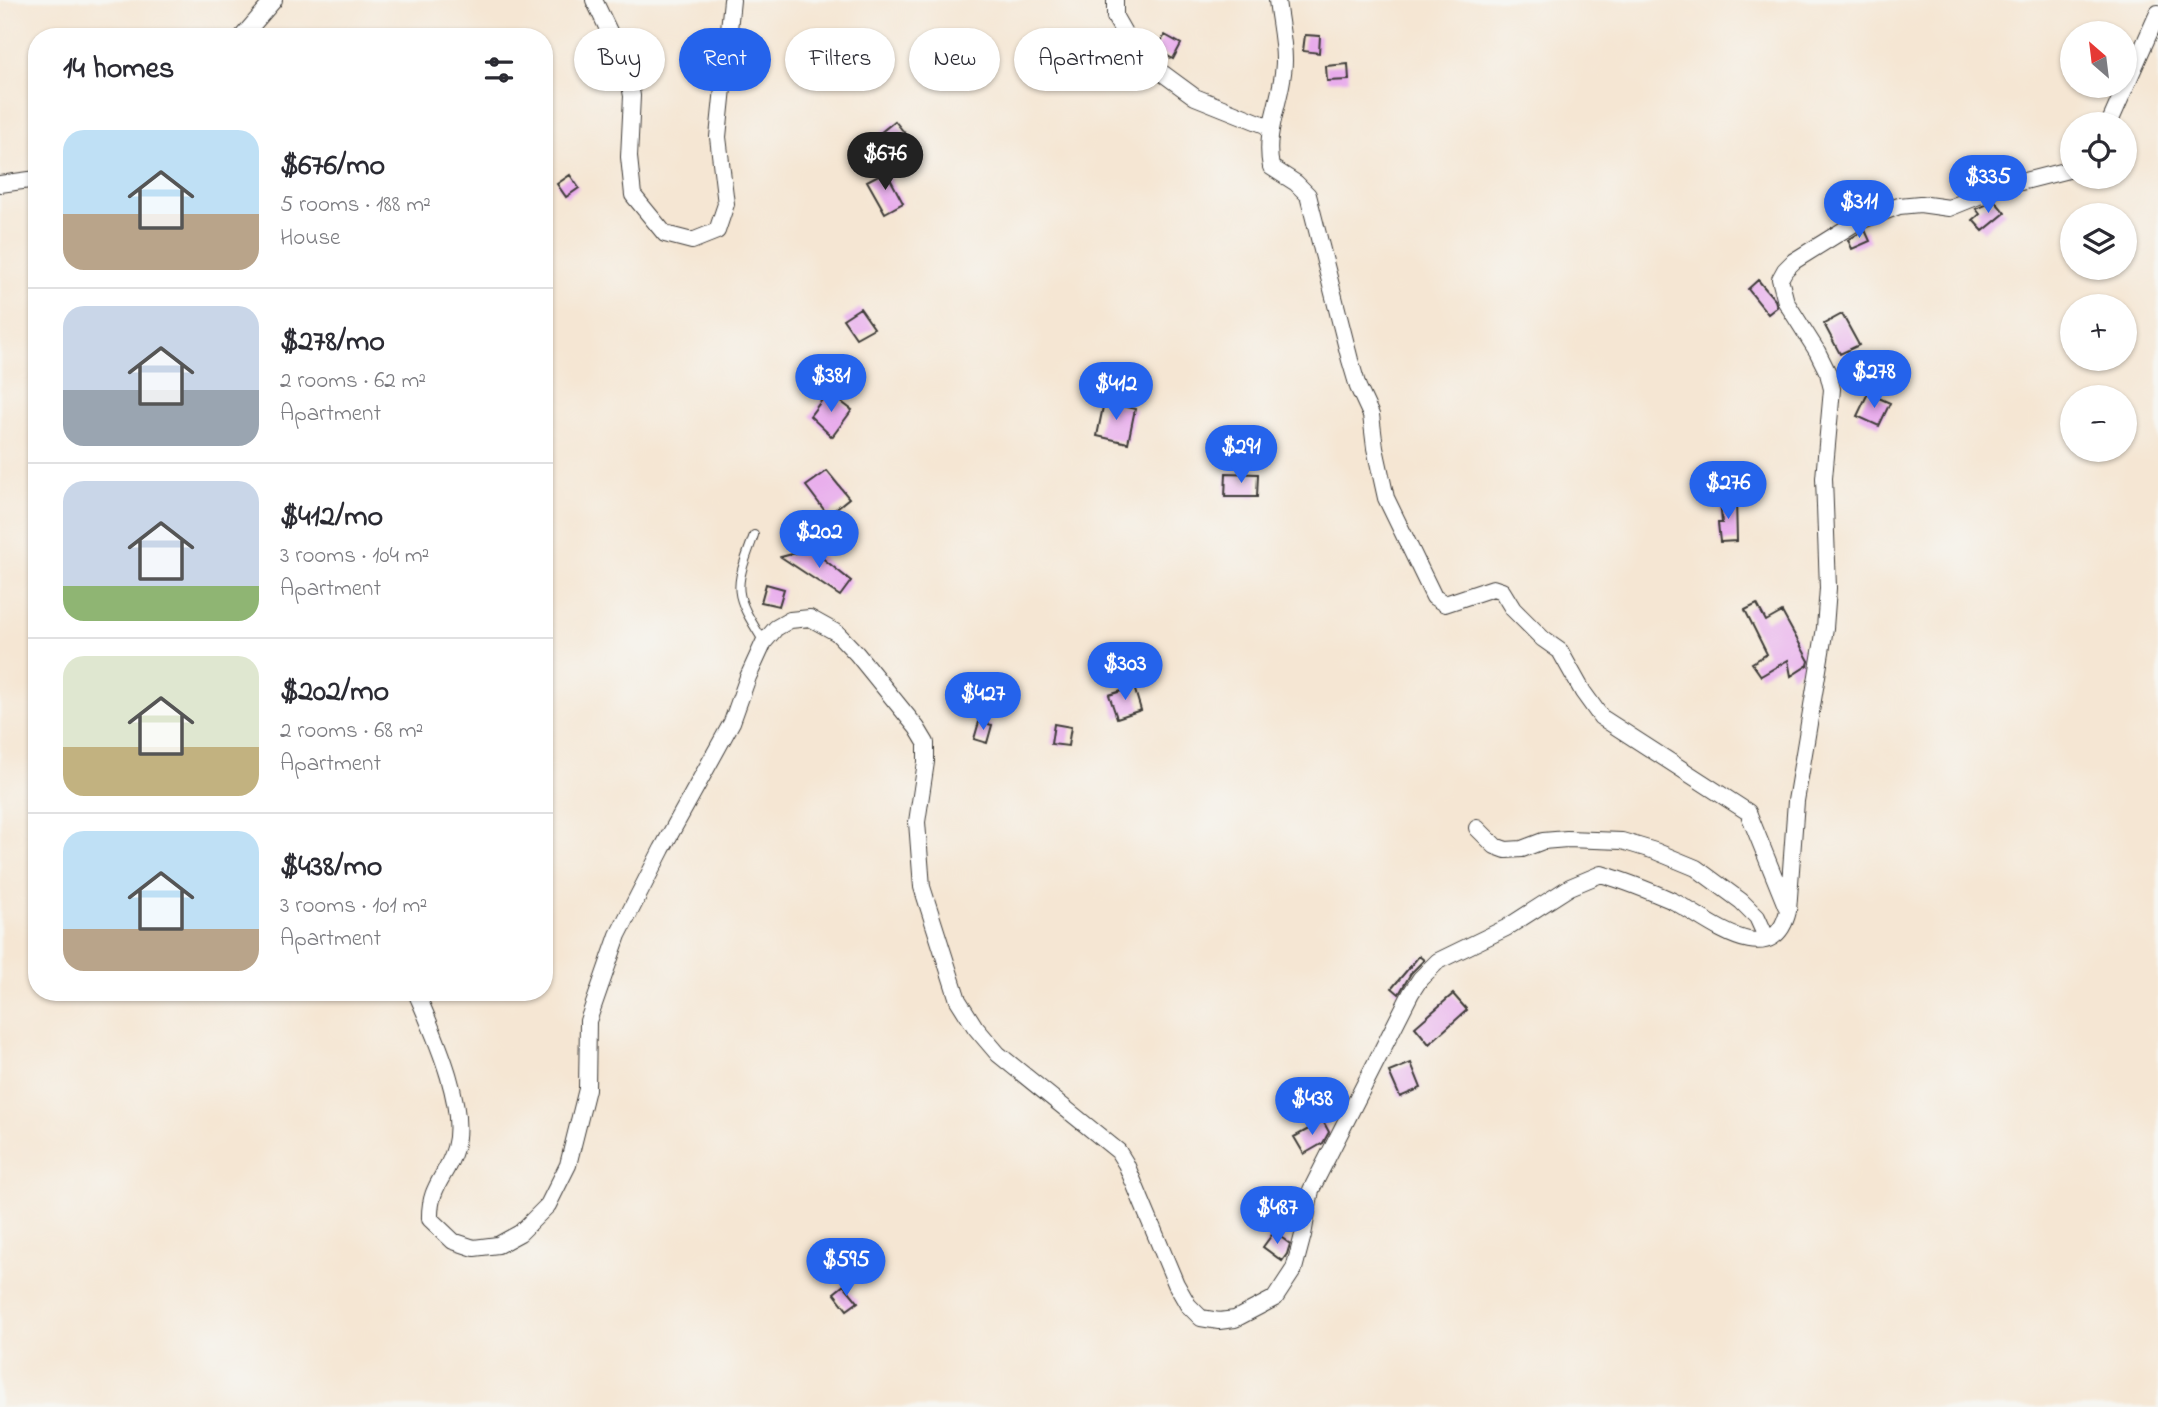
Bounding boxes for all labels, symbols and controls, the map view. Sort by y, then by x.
north arrow [2060,21,2137,98]
map controls [2060,21,2137,462]
chip: Buy [574,28,665,91]
chip: Rent [679,28,771,91]
chip: Filters [785,28,895,91]
chip: New [909,28,1000,91]
chip: Apartment [1014,28,1168,91]
text: 14 homes [63,48,174,92]
icon: filters [480,51,518,89]
button: locate [2060,112,2137,189]
pin: $676 [844,132,926,192]
text: $676 [863,138,907,171]
text: $676/mo [280,145,385,189]
pin: $335 [1947,156,2029,215]
icon: home [119,158,203,242]
text: $335 [1965,161,2011,194]
pin: $311 [1818,180,1900,240]
text: $311 [1840,186,1878,219]
text: 5 rooms · 188 m² [280,189,431,222]
button: layers [2060,203,2137,280]
text: House [280,222,340,255]
button: + [2060,294,2137,371]
text: $278/mo [280,321,385,365]
icon: home [119,334,203,418]
pin: $278 [1833,350,1915,410]
pin: $381 [790,354,872,414]
text: $278 [1852,356,1896,389]
text: $381 [811,360,851,393]
pin: $412 [1075,362,1157,422]
text: 2 rooms · 62 m² [280,365,426,398]
text: $412 [1095,368,1137,401]
button: − [2060,385,2137,462]
text: Apartment [280,398,381,431]
pin: $291 [1200,426,1282,485]
text: $291 [1221,431,1261,464]
pin: $276 [1687,462,1769,521]
text: $276 [1706,467,1750,500]
text: $412/mo [280,496,383,540]
icon: home [119,509,203,593]
pin: $202 [778,510,860,570]
text: $202 [796,516,842,549]
text: 3 rooms · 104 m² [280,540,429,573]
text: Apartment [280,573,381,606]
pin: $303 [1084,642,1166,702]
text: $303 [1104,648,1146,681]
text: $202/mo [280,671,389,715]
pin: $427 [942,672,1024,732]
text: $427 [961,678,1005,711]
icon: home [119,684,203,768]
text: 2 rooms · 68 m² [280,715,423,748]
text: Apartment [280,748,381,781]
text: $438/mo [280,846,382,890]
icon: home [119,859,203,943]
text: 3 rooms · 101 m² [280,890,427,923]
text: Apartment [280,923,381,956]
pin: $438 [1271,1078,1353,1137]
text: $438 [1291,1083,1333,1116]
pin: $487 [1236,1186,1318,1246]
text: $487 [1256,1192,1298,1225]
pin: $595 [805,1238,887,1298]
text: $595 [822,1244,870,1277]

